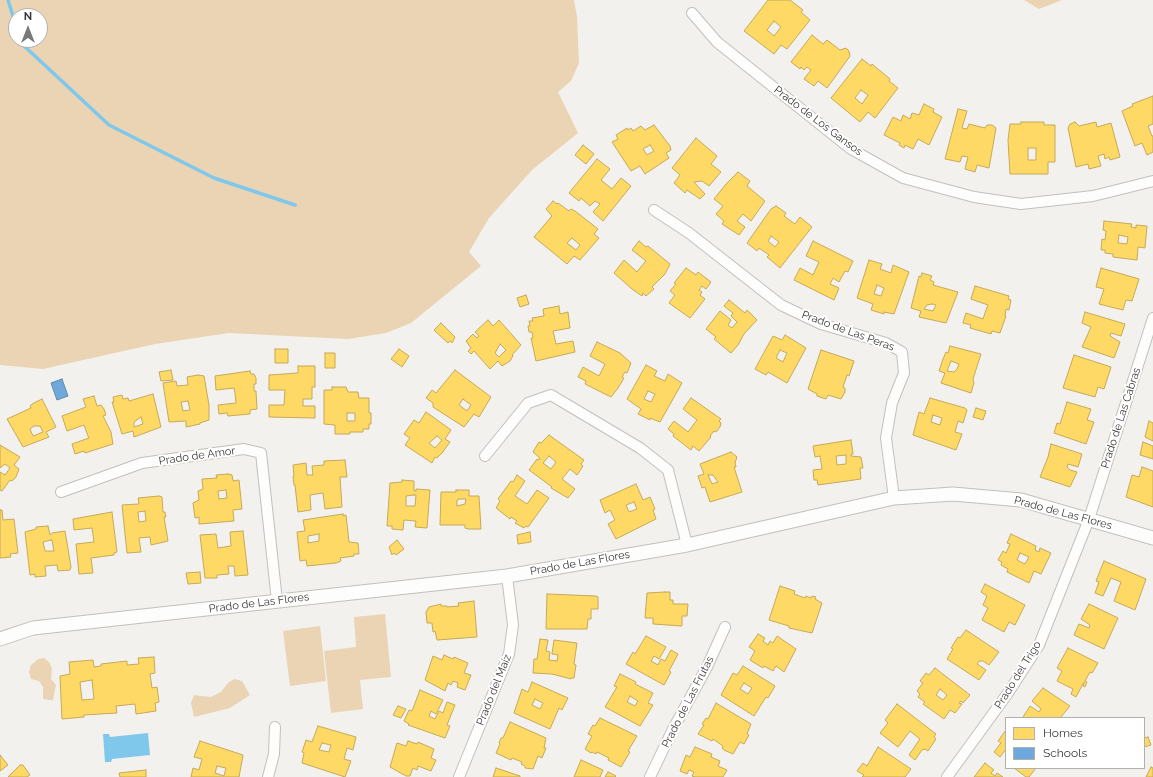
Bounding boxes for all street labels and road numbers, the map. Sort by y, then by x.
street label: Prado de Los Gansos [771,83,865,159]
street label: Prado de Las Peras [800,308,896,354]
street label: Prado de Las Cabras [1099,366,1143,470]
street label: Prado de Amor [158,444,236,468]
street label: Prado de Las Flores [1013,494,1113,532]
street label: Prado de Las Flores [529,548,631,578]
street label: Prado de Las Flores [208,590,310,616]
street label: Prado del Trigo [992,639,1044,711]
street label: Prado del Maíz [474,653,514,727]
street label: Prado de Las Frutas [659,654,717,750]

